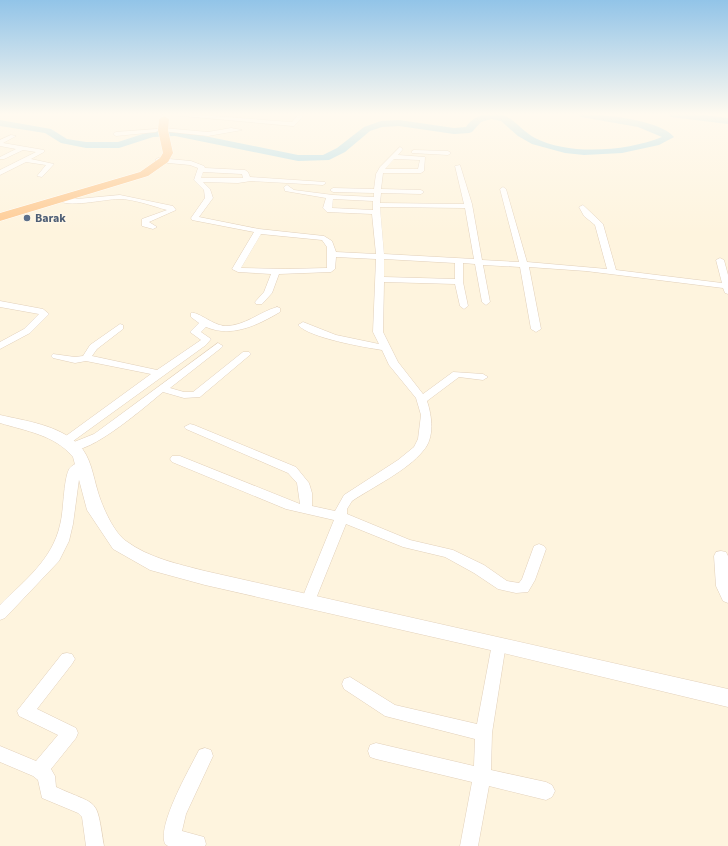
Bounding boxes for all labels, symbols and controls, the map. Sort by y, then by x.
place label: Barak [35,210,66,227]
marker: Barak [22,213,32,223]

